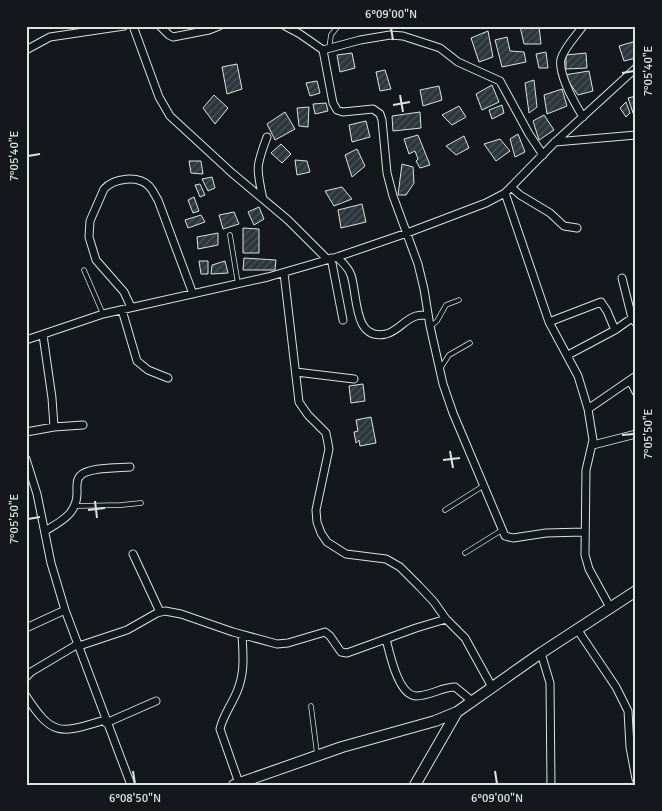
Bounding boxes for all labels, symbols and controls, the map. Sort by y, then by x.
text: 6°09'00"N [365,7,417,22]
text: 7°05'40"E [641,45,656,96]
text: 7°05'40"E [7,130,22,181]
text: 7°05'50"E [641,408,656,459]
text: 7°05'50"E [7,493,22,544]
text: 6°08'50"N [109,791,161,806]
text: 6°09'00"N [471,791,523,806]

